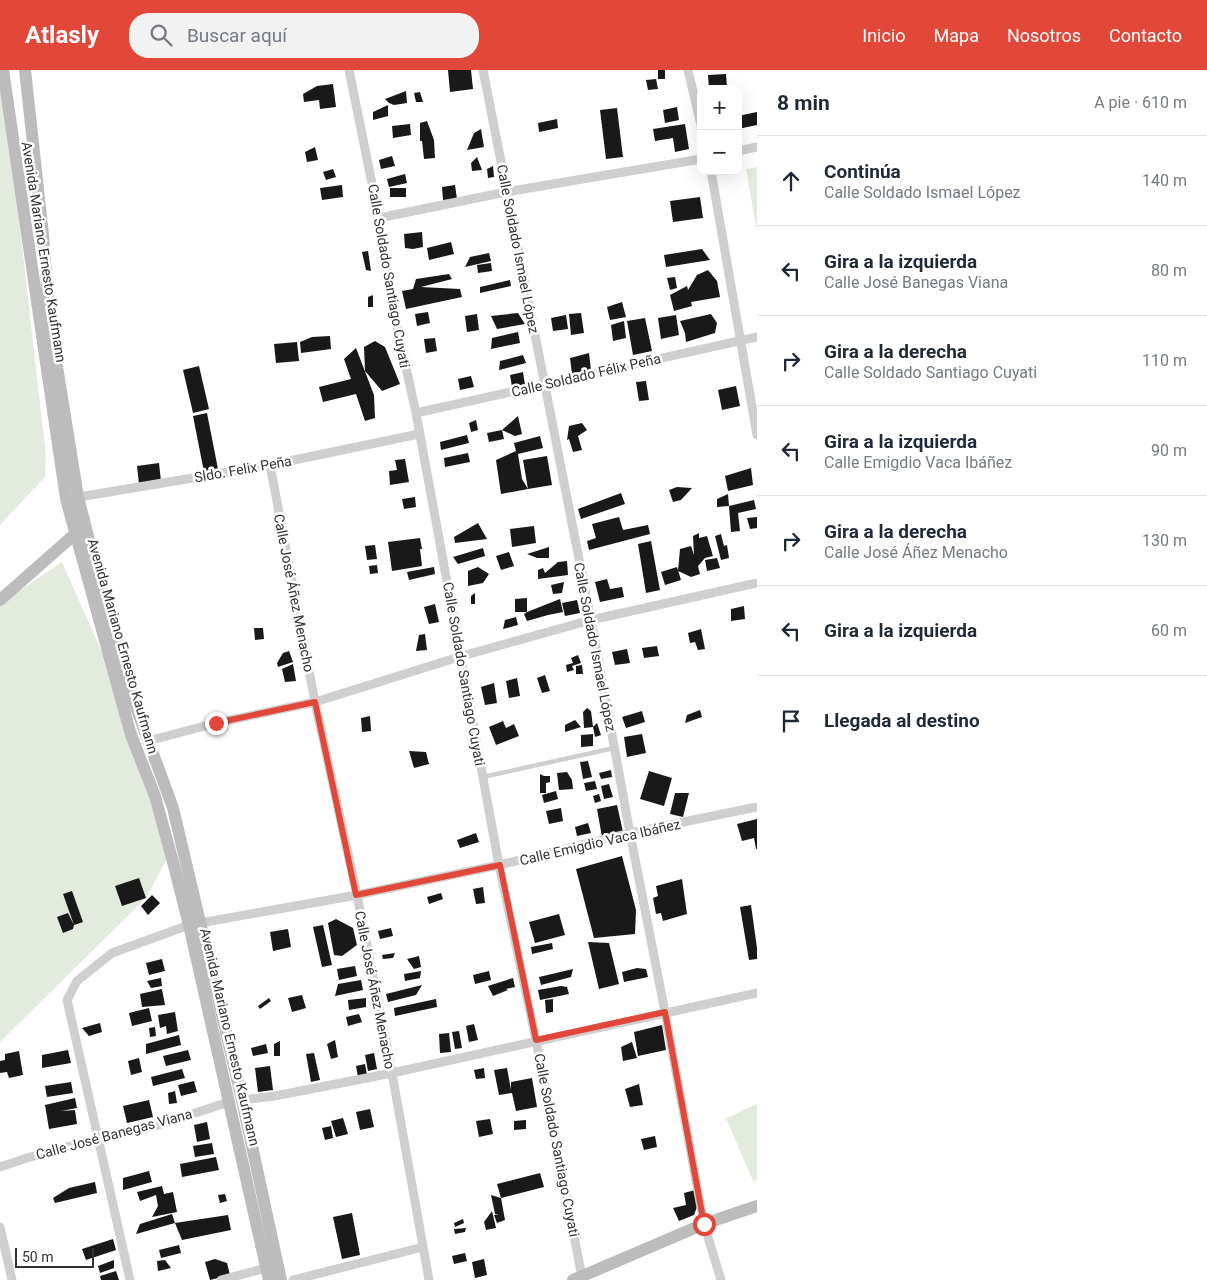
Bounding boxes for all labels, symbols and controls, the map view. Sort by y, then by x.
search box [129,13,479,58]
text: Atlasly [25,21,99,49]
icon: search [147,21,175,49]
text: Buscar aquí [187,24,287,47]
text: Inicio [862,25,906,46]
text: Mapa [934,25,979,46]
text: Nosotros [1007,25,1081,46]
text: Contacto [1109,25,1182,46]
map controls [697,85,742,175]
button: + [697,85,742,130]
text: 8 min [777,91,830,115]
text: A pie · 610 m [1094,93,1187,112]
button: − [697,130,742,175]
street label: Avenida Mariano Ernesto Kaufmann [19,141,69,363]
text: Continúa [824,160,901,183]
street label: Calle Soldado Ismael López [494,163,542,335]
icon: ahead [777,167,805,195]
text: 140 m [1142,171,1187,190]
street label: Calle Soldado Santiago Cuyati [365,183,413,369]
text: Calle Soldado Ismael López [824,183,1021,202]
text: Gira a la izquierda [824,250,977,273]
icon: left [777,257,805,285]
text: 80 m [1151,261,1187,280]
text: Calle José Banegas Viana [824,273,1008,292]
text: Gira a la derecha [824,340,967,363]
icon: right [777,347,805,375]
street label: Calle Soldado Félix Peña [510,350,662,400]
text: 110 m [1142,351,1187,370]
text: Calle Soldado Santiago Cuyati [824,363,1037,382]
text: Gira a la izquierda [824,430,977,453]
icon: left [777,437,805,465]
text: 90 m [1151,441,1187,460]
street label: Sldo. Felix Peña [193,453,293,485]
text: Calle Emigdio Vaca Ibáñez [824,453,1012,472]
street label: Calle José Áñez Menacho [271,512,318,674]
text: Gira a la derecha [824,520,967,543]
icon: right [777,527,805,555]
text: 130 m [1142,531,1187,550]
street label: Avenida Mariano Ernesto Kaufmann [85,537,161,755]
text: Calle José Áñez Menacho [824,543,1008,562]
street label: Calle Soldado Ismael López [571,561,619,733]
street label: Calle Soldado Santiago Cuyati [440,581,488,767]
icon: left [777,617,805,645]
text: Gira a la izquierda [824,619,977,642]
text: 60 m [1151,621,1187,640]
icon: arrive [777,707,805,735]
text: Llegada al destino [824,709,980,732]
route end [205,712,228,735]
street label: Calle Emigdio Vaca Ibáñez [518,816,682,868]
street label: Calle José Áñez Menacho [352,909,399,1071]
street label: Avenida Mariano Ernesto Kaufmann [197,926,263,1148]
street label: Calle Soldado Santiago Cuyati [531,1052,583,1238]
street label: Calle José Banegas Viana [34,1105,194,1163]
route start [693,1213,716,1236]
scale bar [15,1245,94,1268]
text: 50 m [22,1249,54,1265]

